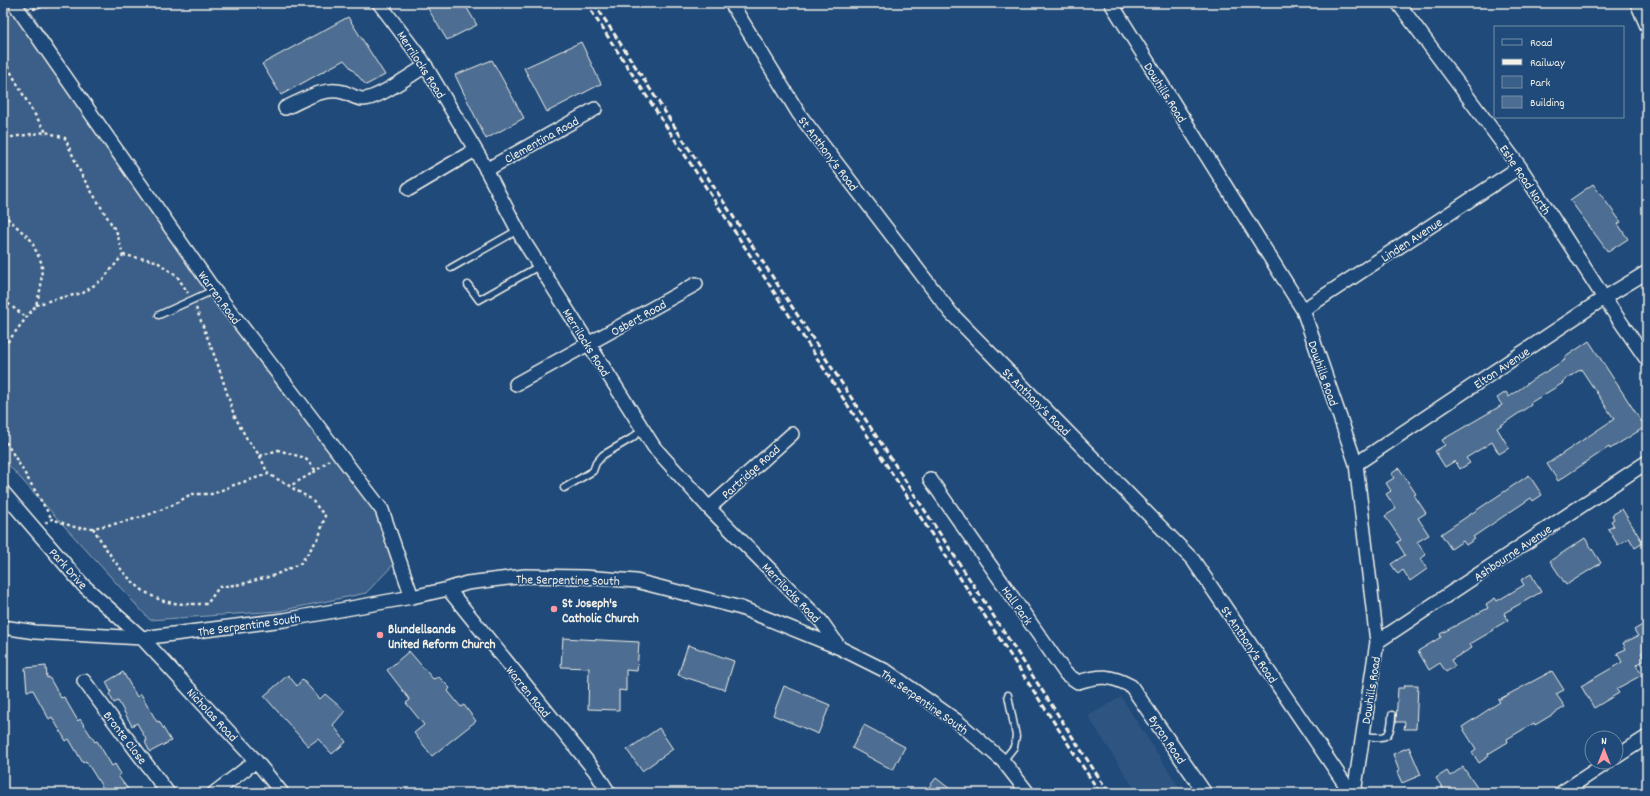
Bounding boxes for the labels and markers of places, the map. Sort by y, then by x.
place label: St Joseph's Catholic Church [562,595,639,629]
marker: St Joseph's Catholic Church [549,604,559,614]
place label: Blundellsands United Reform Church [388,621,495,655]
marker: Blundellsands United Reform Church [375,630,385,640]

